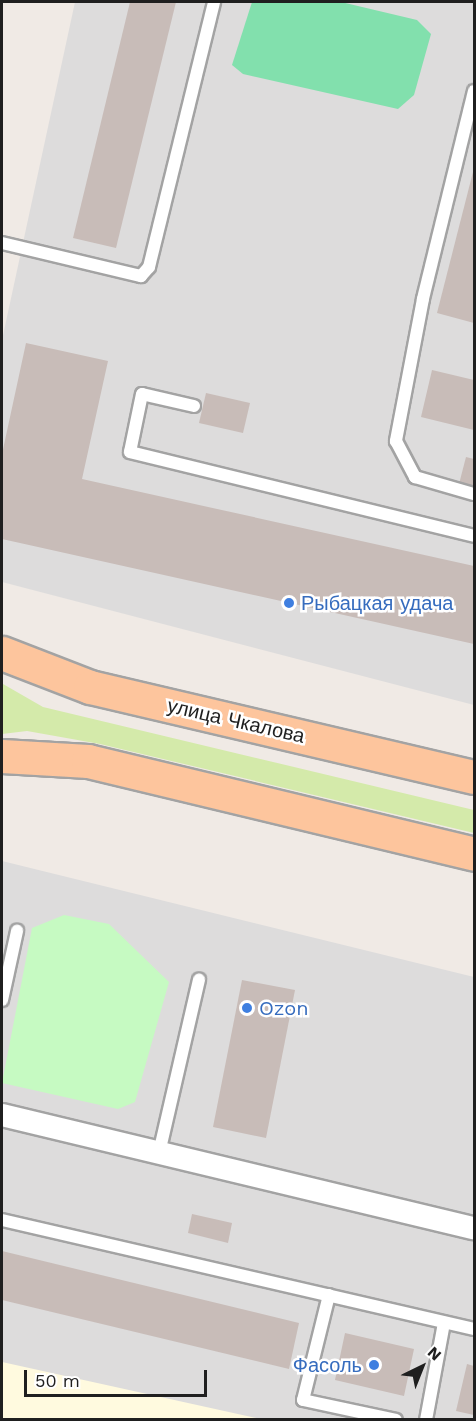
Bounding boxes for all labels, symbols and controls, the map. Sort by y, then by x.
place label: Рыбацкая удача [301,591,453,615]
marker: Рыбацкая удача [282,596,296,610]
street label: улица Чкалова [165,694,307,748]
place label: Ozon [259,996,309,1020]
marker: Ozon [240,1001,254,1015]
north arrow [392,1337,452,1397]
text: N [424,1342,445,1364]
place label: Фасоль [293,1353,362,1377]
scale bar [27,1358,210,1396]
marker: Фасоль [367,1358,381,1372]
text: 50 m [35,1370,80,1391]

